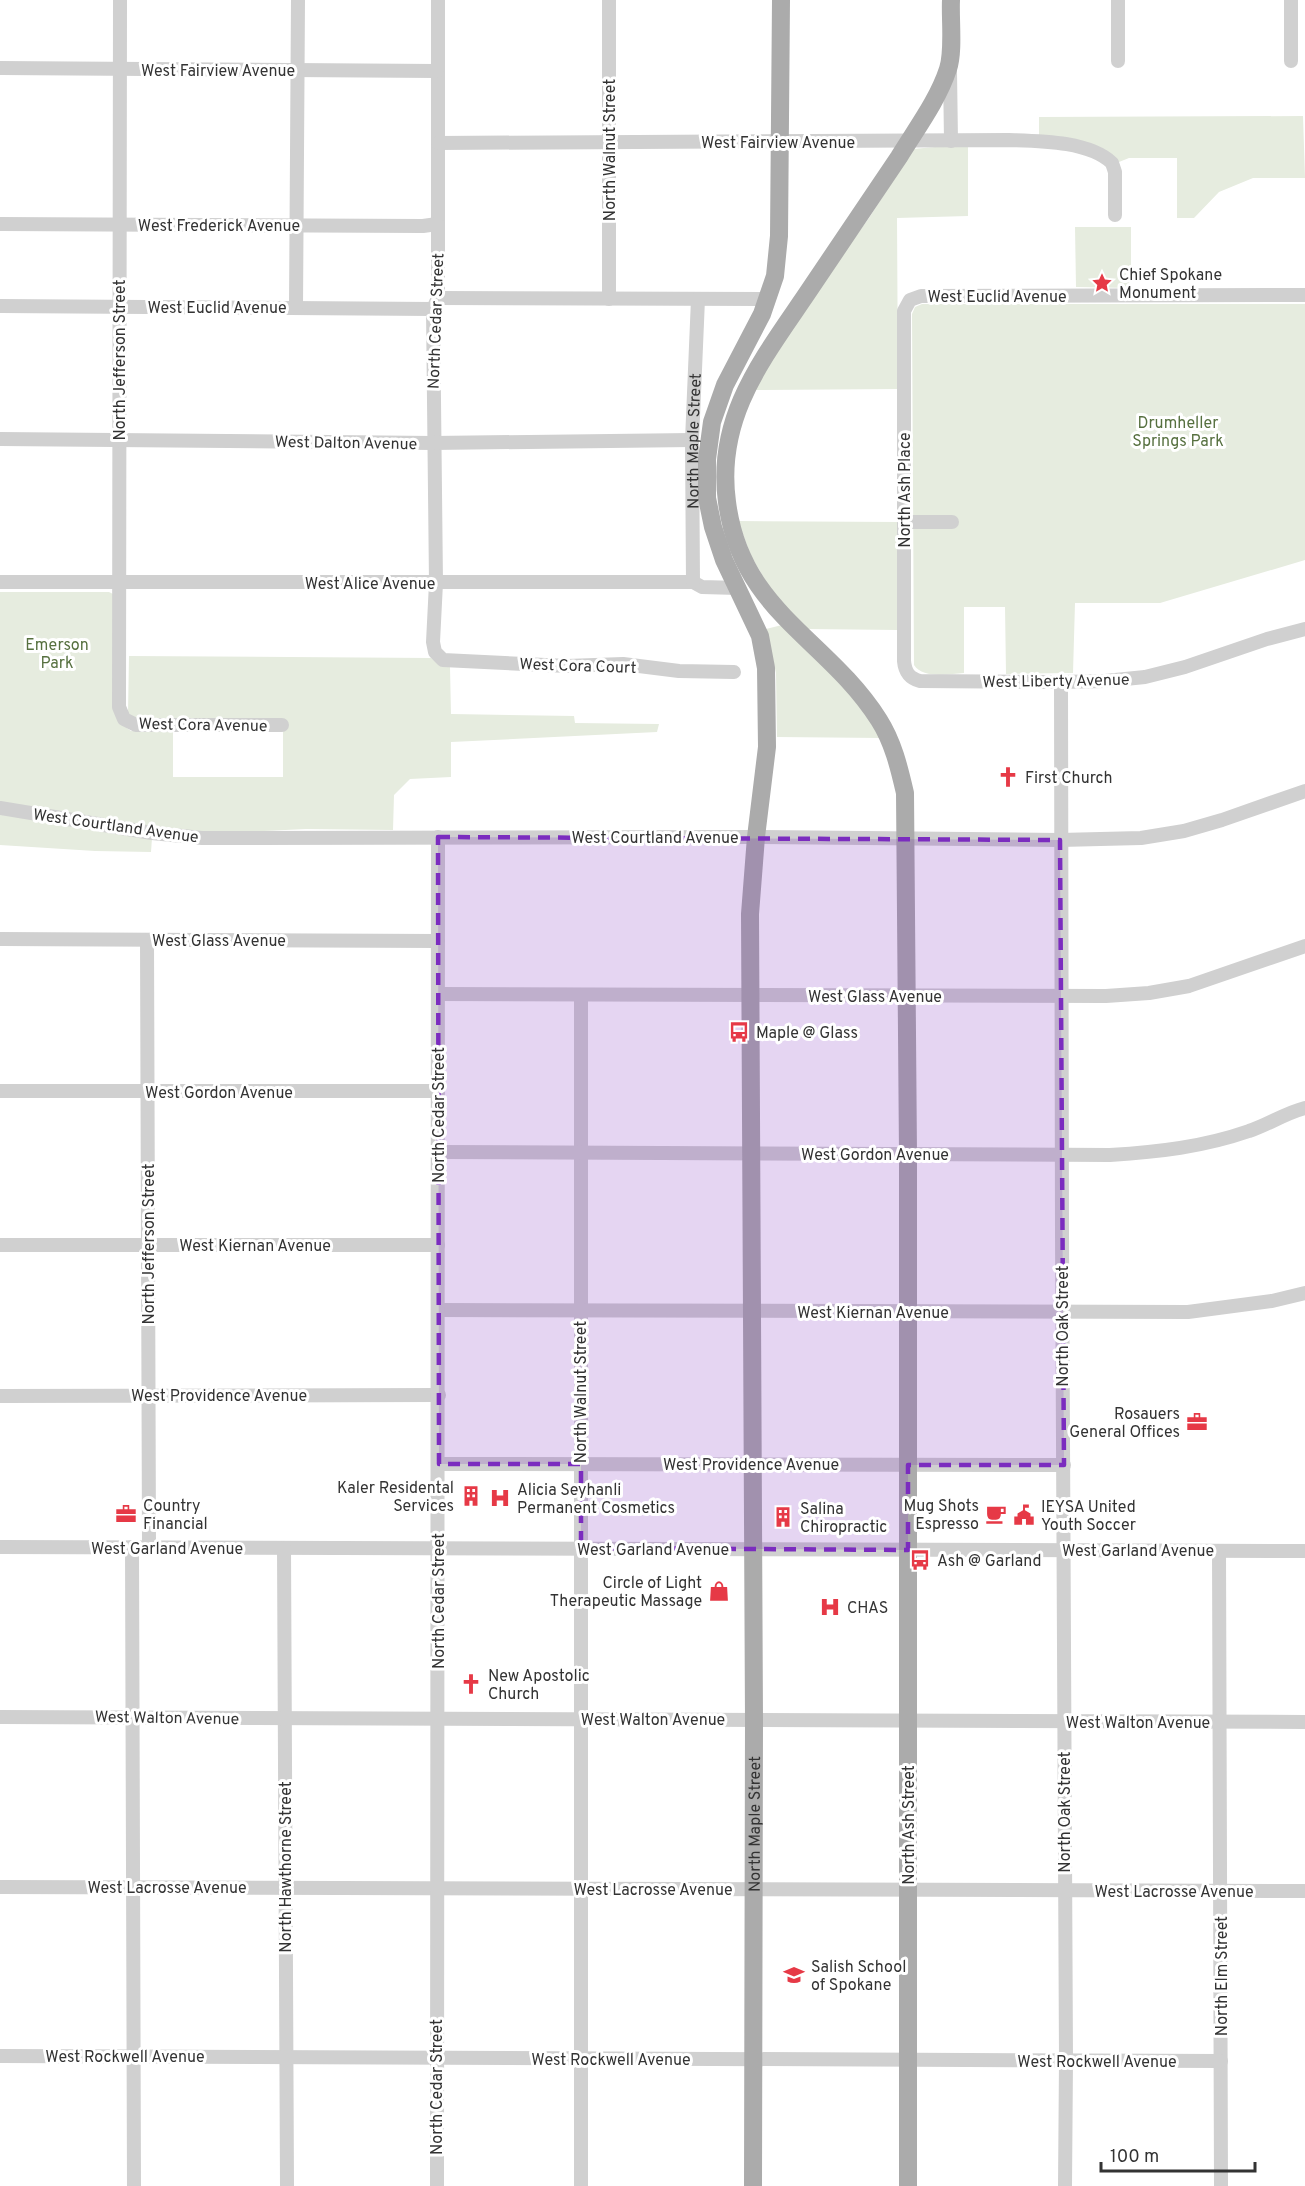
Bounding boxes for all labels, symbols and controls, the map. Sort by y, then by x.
street label: West Fairview Avenue [141,62,295,82]
street label: North Walnut Street [601,79,621,221]
street label: West Fairview Avenue [701,134,855,154]
street label: West Frederick Avenue [138,217,300,237]
street label: North Cedar Street [425,253,449,389]
place label: Chief Spokane Monument [1119,266,1222,304]
place icon: Chief Spokane Monument [1090,271,1114,295]
street label: North Jefferson Street [111,279,131,441]
street label: West Euclid Avenue [927,288,1067,308]
street label: West Euclid Avenue [147,299,287,319]
street label: North Maple Street [684,373,707,509]
park label: Drumheller Springs Park [1132,414,1224,452]
street label: North Ash Place [896,432,916,548]
street label: West Dalton Avenue [275,433,417,455]
street label: West Alice Avenue [305,575,435,595]
park label: Emerson Park [25,636,89,674]
street label: West Cora Court [519,655,637,679]
street label: West Liberty Avenue [982,671,1130,693]
street label: West Cora Avenue [138,715,268,737]
church icon: First Church [996,765,1020,789]
place label: First Church [1025,769,1113,789]
street label: West Courtland Avenue [32,805,200,849]
street label: West Courtland Avenue [571,829,739,849]
street label: West Glass Avenue [152,932,286,952]
street label: West Glass Avenue [808,988,942,1008]
bus stop icon: Maple @ Glass [727,1020,751,1044]
place label: Maple @ Glass [756,1024,858,1044]
street label: North Cedar Street [430,1047,450,1183]
street label: West Gordon Avenue [145,1084,293,1104]
street label: West Gordon Avenue [801,1146,949,1166]
street label: North Jefferson Street [140,1163,160,1325]
street label: West Kiernan Avenue [179,1237,331,1257]
street label: North Oak Street [1054,1265,1074,1387]
street label: West Kiernan Avenue [797,1304,949,1324]
street label: North Walnut Street [572,1321,592,1463]
street label: West Providence Avenue [131,1387,307,1407]
place label: Rosauers General Offices [1069,1405,1180,1443]
office icon: Rosauers General Offices [1185,1410,1209,1434]
street label: West Providence Avenue [663,1456,839,1476]
place label: Kaler Residental Services [337,1479,454,1517]
place label: Alicia Seyhanli Permanent Cosmetics [517,1481,675,1519]
building icon: Kaler Residental Services [459,1484,483,1508]
hospital icon: Alicia Seyhanli Permanent Cosmetics [488,1486,512,1510]
place label: Country Financial [143,1497,208,1535]
place label: Mug Shots Espresso [903,1497,979,1535]
place label: IEYSA United Youth Soccer [1041,1498,1136,1536]
place label: Salina Chiropractic [800,1500,887,1538]
office icon: Country Financial [114,1502,138,1526]
cafe icon: Mug Shots Espresso [984,1502,1008,1526]
public building icon: IEYSA United Youth Soccer [1012,1503,1036,1527]
building icon: Salina Chiropractic [771,1505,795,1529]
street label: North Cedar Street [430,1533,450,1669]
street label: West Garland Avenue [91,1540,243,1560]
street label: West Garland Avenue [577,1541,729,1561]
street label: West Garland Avenue [1062,1542,1214,1562]
bus stop icon: Ash @ Garland [908,1548,932,1572]
place label: Ash @ Garland [937,1552,1042,1572]
place label: Circle of Light Therapeutic Massage [550,1574,702,1612]
shop icon: Circle of Light Therapeutic Massage [707,1579,731,1603]
hospital icon: CHAS [818,1595,842,1619]
place label: CHAS [847,1599,888,1619]
place label: New Apostolic Church [488,1667,590,1705]
church icon: New Apostolic Church [459,1672,483,1696]
street label: West Walton Avenue [95,1708,239,1730]
street label: West Walton Avenue [581,1711,725,1731]
street label: West Walton Avenue [1066,1714,1210,1734]
street label: North Oak Street [1056,1751,1076,1873]
street label: North Maple Street [746,1756,766,1892]
street label: North Ash Street [900,1765,920,1885]
street label: North Hawthorne Street [277,1781,297,1953]
street label: West Lacrosse Avenue [87,1879,247,1899]
street label: West Lacrosse Avenue [573,1881,733,1901]
street label: West Lacrosse Avenue [1094,1883,1254,1903]
street label: North Elm Street [1213,1916,1233,2036]
place label: Salish School of Spokane [811,1958,906,1996]
school or university icon: Salish School of Spokane [782,1963,806,1987]
street label: North Cedar Street [428,2019,448,2155]
street label: West Rockwell Avenue [45,2048,205,2068]
street label: West Rockwell Avenue [531,2051,691,2071]
street label: West Rockwell Avenue [1017,2053,1177,2073]
scale bar [1101,2135,1256,2173]
text: 100 m [1110,2146,1159,2169]

